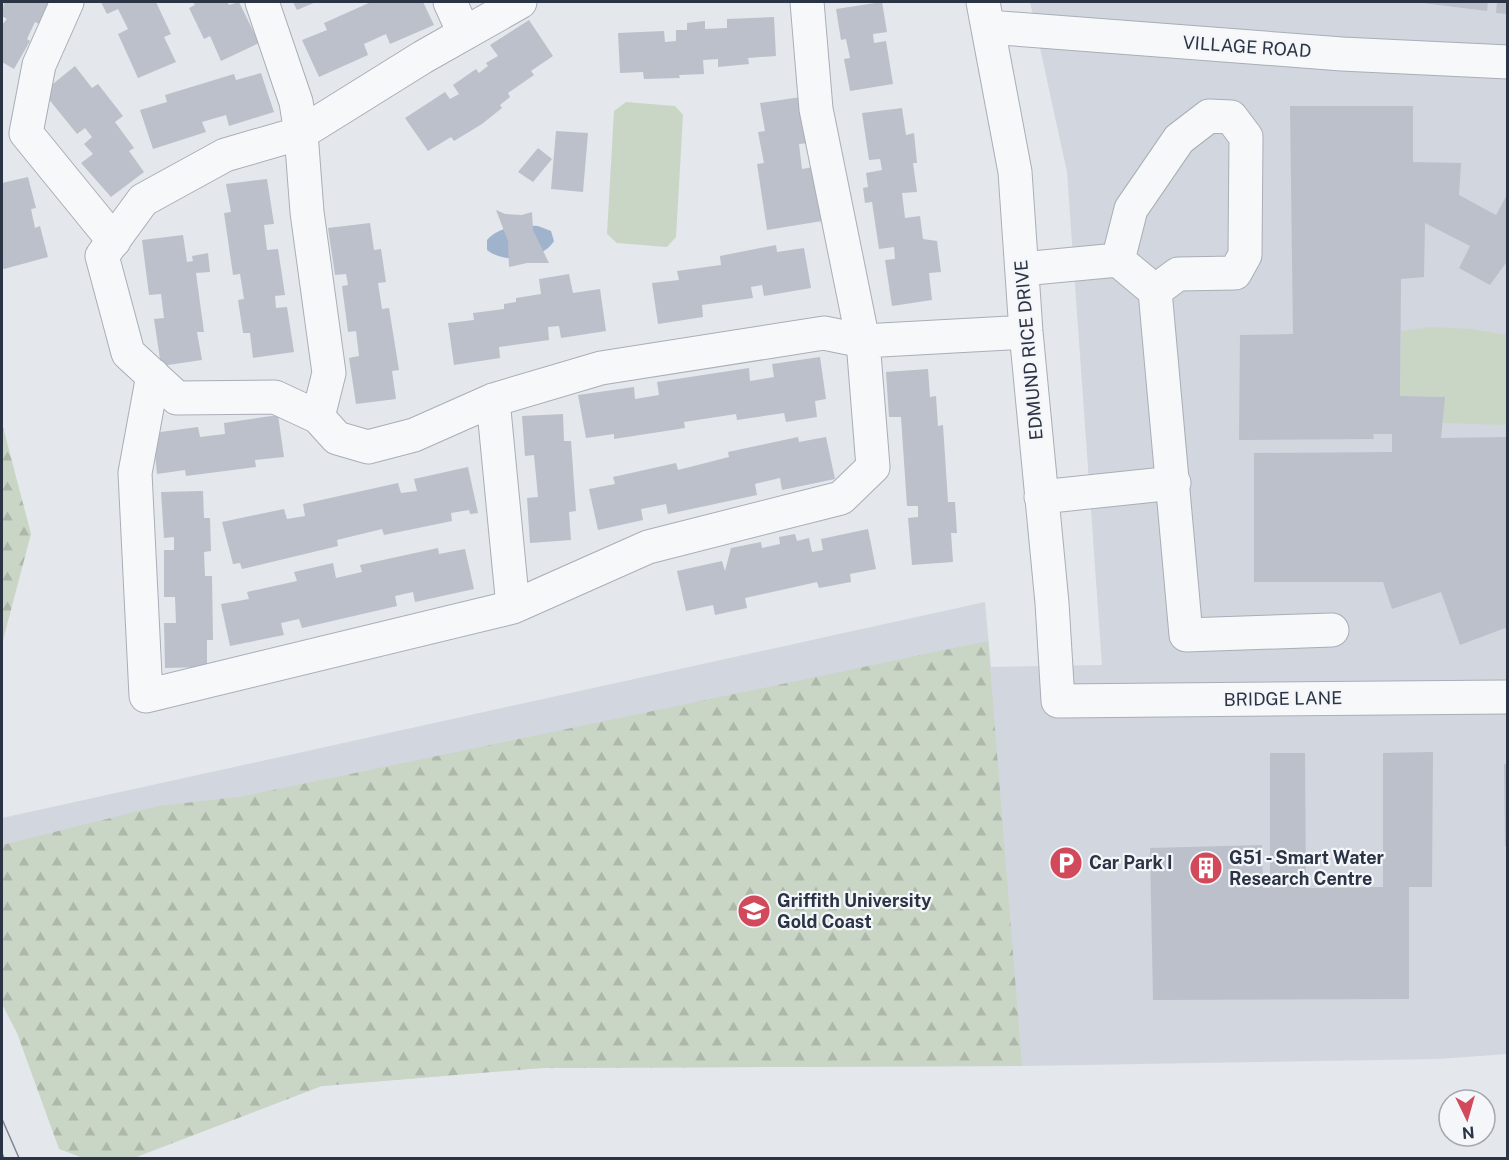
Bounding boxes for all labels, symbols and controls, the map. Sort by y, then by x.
street label: VILLAGE ROAD [1182,32,1312,61]
street label: EDMUND RICE DRIVE [1010,259,1047,441]
street label: BRIDGE LANE [1223,687,1343,710]
parking icon: Car Park I [1048,845,1084,881]
place label: G51 - Smart Water Research Centre [1229,847,1385,889]
building icon: G51 - Smart Water Research Centre [1188,850,1224,886]
place label: Car Park I [1089,852,1172,873]
place label: Griffith University Gold Coast [777,890,931,932]
school or university icon: Griffith University Gold Coast [736,893,772,929]
north arrow [1437,1088,1497,1148]
text: N [1461,1122,1475,1142]

